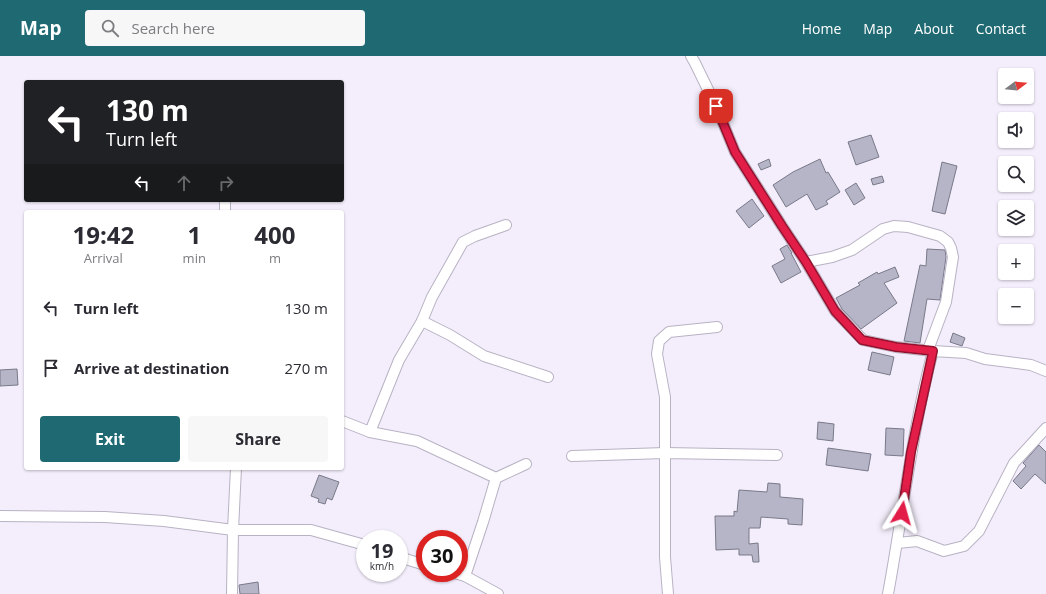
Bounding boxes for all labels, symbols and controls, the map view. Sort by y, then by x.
search box [85,10,365,46]
text: Map [20,15,61,41]
icon: search [99,17,121,39]
text: Search here [131,18,215,38]
text: Home [802,19,841,38]
text: Map [863,19,892,38]
text: About [914,19,954,38]
text: Contact [976,19,1026,38]
north arrow [998,68,1034,104]
map controls [998,68,1034,324]
pin [699,89,733,123]
text: 130 m [106,91,189,129]
icon: arrive [705,95,727,117]
icon: left [40,96,92,148]
button: sound [998,112,1034,148]
text: Turn left [106,127,177,151]
button: search [998,156,1034,192]
icon: left [131,172,153,194]
icon: ahead [173,172,195,194]
icon: right [215,172,237,194]
button: layers [998,200,1034,236]
text: 19:42 [72,218,134,251]
text: 1 [187,218,201,251]
text: 400 [254,218,296,251]
button: + [998,244,1034,280]
text: Arrival [84,249,123,267]
text: min [183,249,206,267]
text: m [269,249,281,267]
button: − [998,288,1034,324]
icon: left [40,297,62,319]
text: Turn left [74,298,139,318]
text: 130 m [284,298,328,318]
icon: arrive [40,357,62,379]
text: Arrive at destination [74,358,229,378]
text: 270 m [284,358,328,378]
button: Exit [40,416,180,462]
button: Share [188,416,328,462]
position arrow [881,492,923,534]
speed limit sign: 30 [416,530,468,582]
text: 19 [371,537,393,564]
text: km/h [370,559,394,573]

